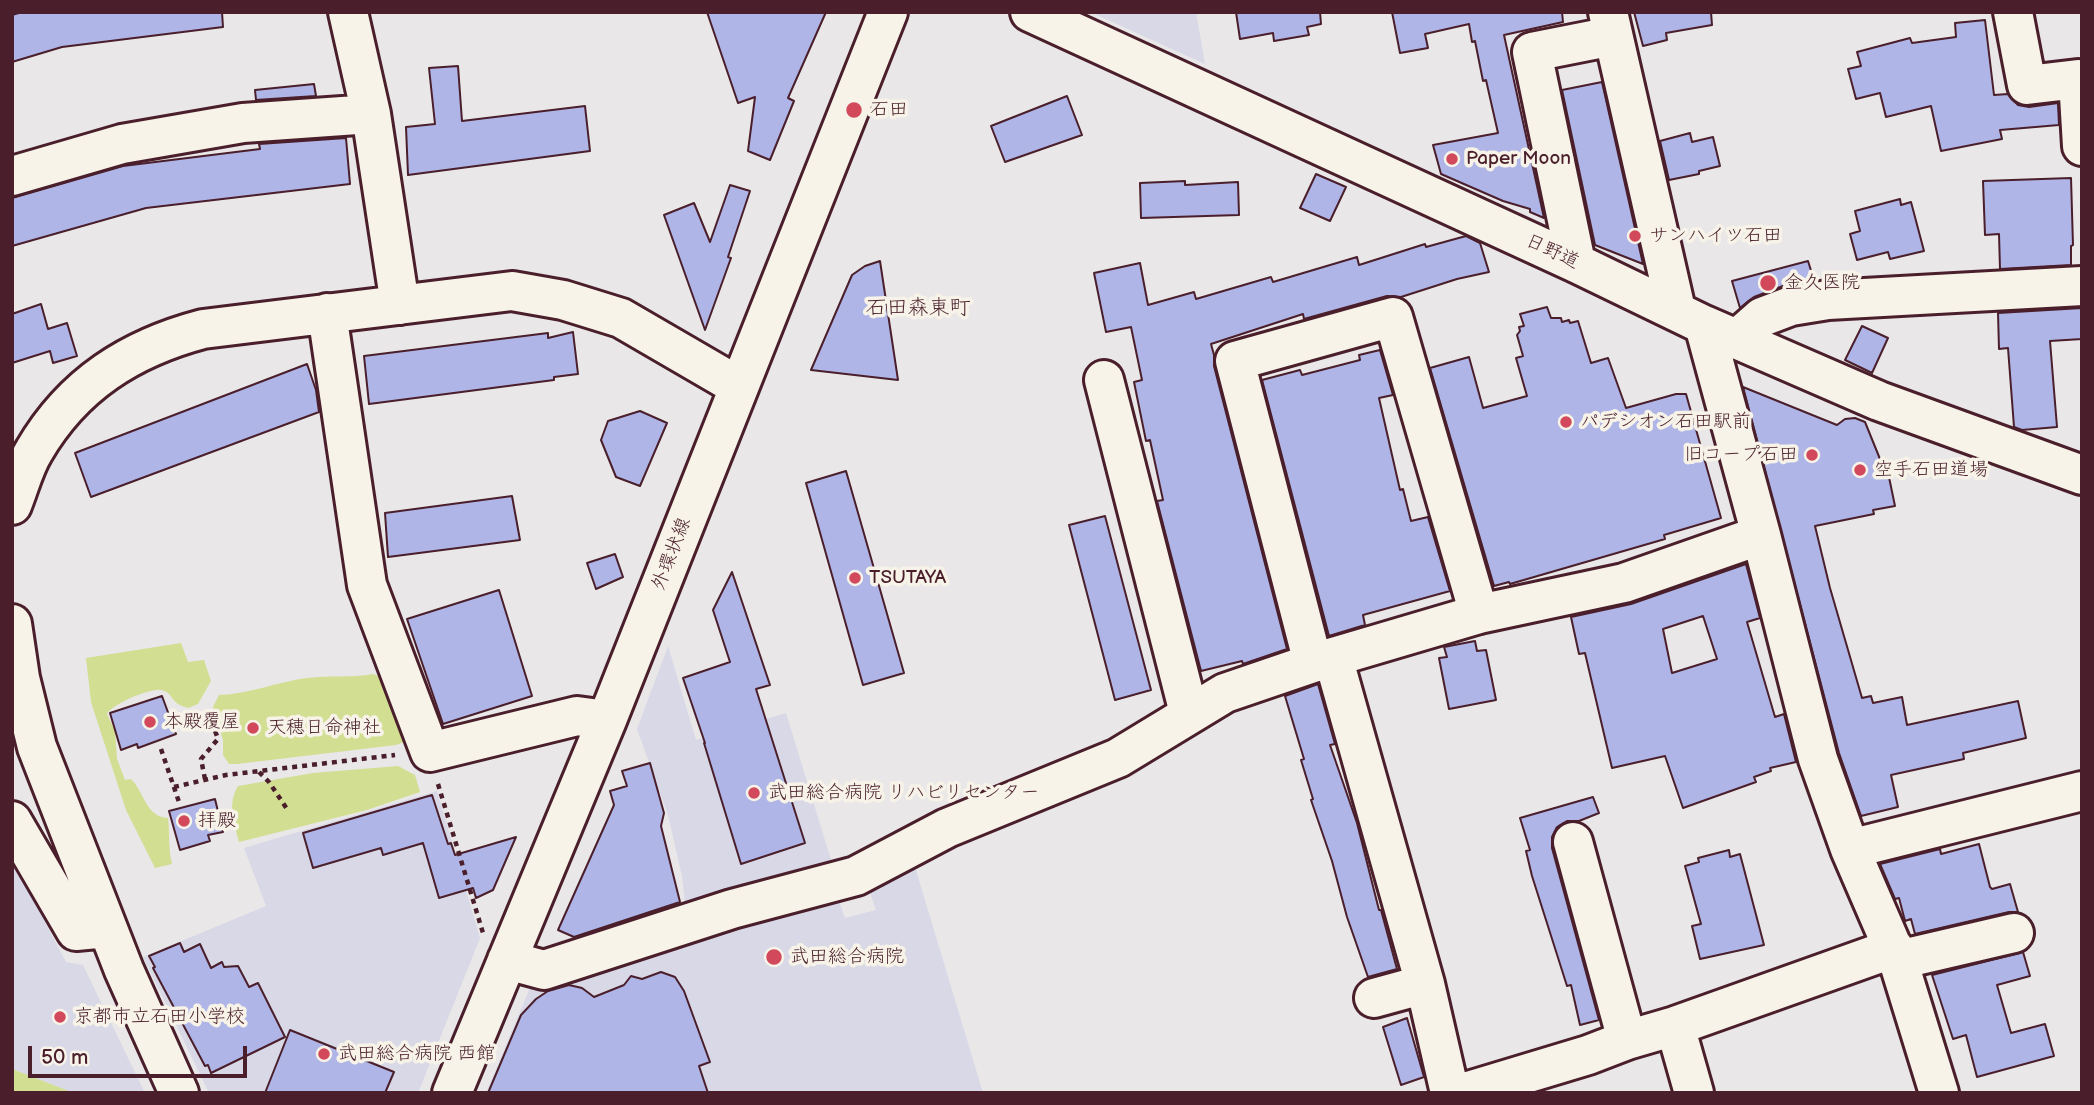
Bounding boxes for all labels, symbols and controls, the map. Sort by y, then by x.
place label: 石田 [870,99,908,121]
marker: 石田 [844,100,864,120]
place label: Paper Moon [1466,148,1571,170]
marker: Paper Moon [1444,151,1460,167]
place label: サンハイツ石田 [1649,225,1782,247]
marker: サンハイツ石田 [1627,228,1643,244]
street label: 日野道 [1521,230,1583,274]
place label: 金久医院 [1784,272,1860,294]
marker: 金久医院 [1758,273,1778,293]
district label: 石田森東町 [866,296,970,322]
place label: パデシオン石田駅前 [1580,411,1751,433]
marker: パデシオン石田駅前 [1558,414,1574,430]
place label: 旧コープ石田 [1684,444,1798,466]
marker: 旧コープ石田 [1804,447,1820,463]
place label: 空手石田道場 [1874,459,1988,481]
marker: 空手石田道場 [1852,462,1868,478]
street label: 外環状線 [648,514,696,594]
place label: TSUTAYA [869,567,946,589]
marker: TSUTAYA [847,570,863,586]
place label: 本殿覆屋 [164,711,240,733]
marker: 本殿覆屋 [142,714,158,730]
place label: 天穂日命神社 [267,717,381,739]
marker: 天穂日命神社 [245,720,261,736]
place label: 武田総合病院 リハビリセンター [768,782,1039,804]
marker: 武田総合病院 リハビリセンター [746,785,762,801]
place label: 拝殿 [198,810,236,832]
marker: 拝殿 [176,813,192,829]
place label: 武田総合病院 [790,946,904,968]
marker: 武田総合病院 [764,947,784,967]
place label: 京都市立石田小学校 [74,1006,245,1028]
marker: 京都市立石田小学校 [52,1009,68,1025]
scale bar [32,1032,250,1076]
place label: 武田総合病院 西館 [338,1043,495,1065]
text: 50 m [41,1045,88,1070]
marker: 武田総合病院 西館 [316,1046,332,1062]

